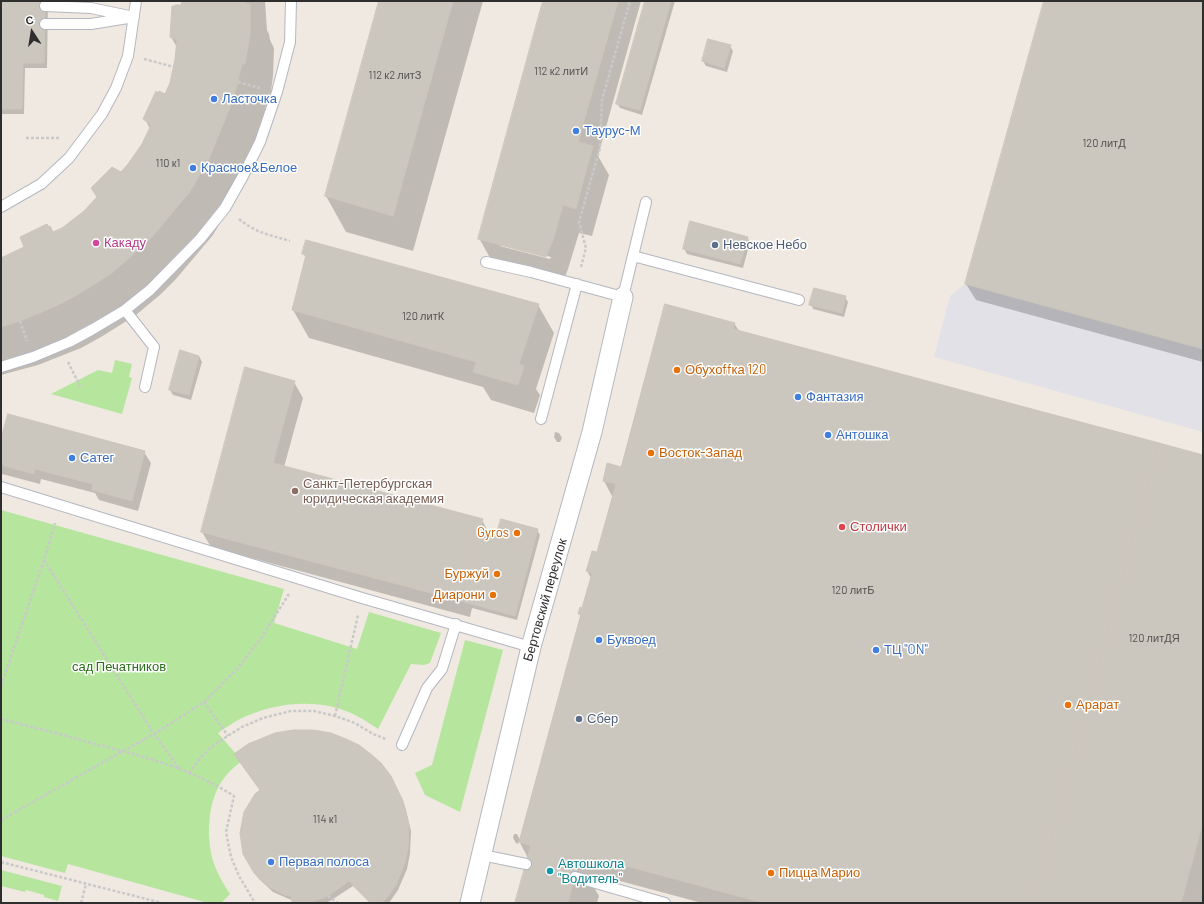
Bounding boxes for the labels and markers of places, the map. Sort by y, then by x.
place label: Ласточка [222,91,277,107]
marker: Ласточка [209,94,219,104]
place label: Таурус-М [584,123,641,139]
marker: Таурус-М [571,126,581,136]
place label: Красное&Белое [201,160,297,176]
marker: Красное&Белое [188,163,198,173]
place label: Какаду [104,235,146,251]
place label: Невское Небо [723,237,807,253]
marker: Какаду [91,238,101,248]
marker: Невское Небо [710,240,720,250]
place label: Обухоffка 120 [685,362,766,378]
marker: Обухоffка 120 [672,365,682,375]
place label: Фантазия [806,389,863,405]
marker: Фантазия [793,392,803,402]
place label: Антошка [836,427,889,443]
marker: Антошка [823,430,833,440]
place label: Восток-Запад [659,445,742,461]
marker: Восток-Запад [646,448,656,458]
place label: Сатег [80,450,114,466]
marker: Сатег [67,453,77,463]
place label: Санкт-Петербургская юридическая академия [303,476,444,507]
marker: Санкт-Петербургская юридическая академия [290,486,300,496]
place label: Столички [850,519,907,535]
marker: Столички [837,522,847,532]
place label: Gyros [477,525,509,541]
marker: Gyros [512,528,522,538]
place label: Буржуй [445,566,489,582]
marker: Буржуй [492,569,502,579]
place label: Диарони [433,587,485,603]
marker: Диарони [488,590,498,600]
place label: Буквоед [607,632,656,648]
marker: Буквоед [594,635,604,645]
place label: ТЦ "ON" [884,642,928,658]
marker: ТЦ "ON" [871,645,881,655]
place label: Арарат [1076,697,1119,713]
marker: Арарат [1063,700,1073,710]
place label: Сбер [587,711,618,727]
marker: Сбер [574,714,584,724]
place label: Первая полоса [279,854,369,870]
place label: Автошкола "Водитель" [558,856,624,887]
marker: Первая полоса [266,857,276,867]
place label: Пицца Марио [779,865,860,881]
marker: Автошкола "Водитель" [545,866,555,876]
marker: Пицца Марио [766,868,776,878]

